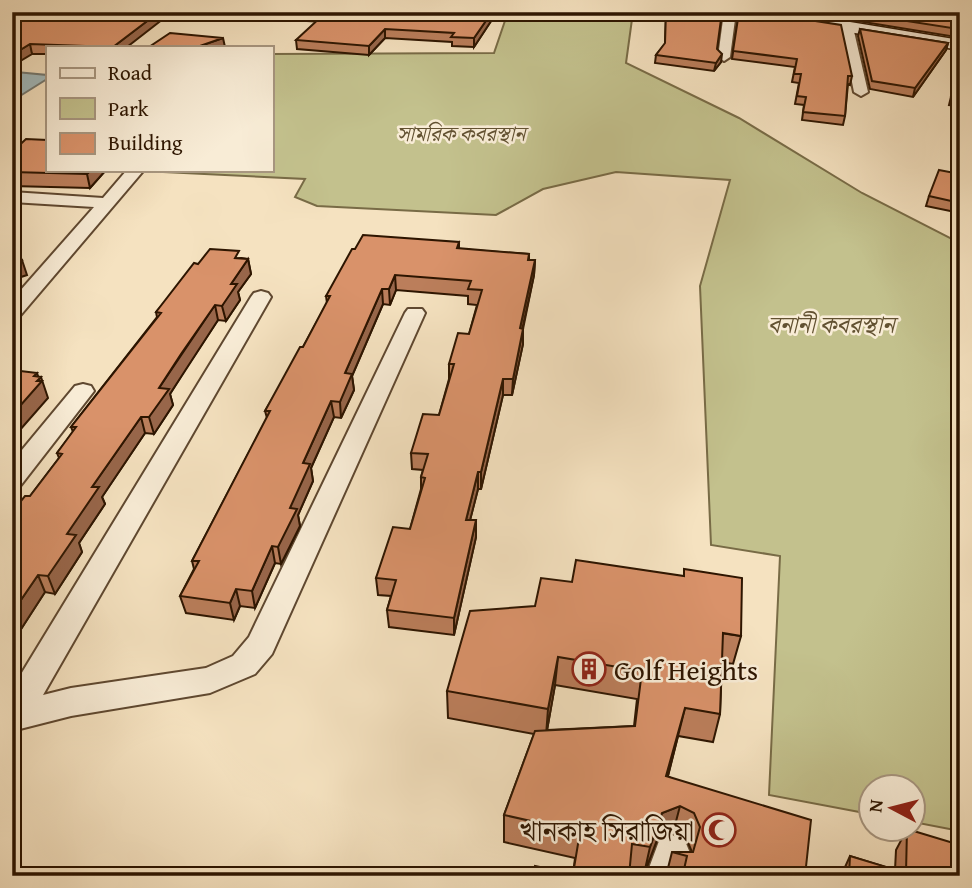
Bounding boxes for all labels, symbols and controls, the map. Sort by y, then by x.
legend [46,46,273,172]
text: Road [108,57,153,88]
text: Park [108,93,149,124]
park label: সামরিক কবরস্থান [397,118,529,149]
text: Building [108,127,183,158]
park label: বনানী কবরস্থান [767,307,899,342]
place label: Golf Heights [614,649,758,690]
building icon: Golf Heights [570,650,608,688]
north arrow [856,772,926,842]
text: N [860,798,890,814]
place label: খানকাহ সিরাজিয়া [520,810,694,851]
mosque icon: খানকাহ সিরাজিয়া [700,811,738,849]

